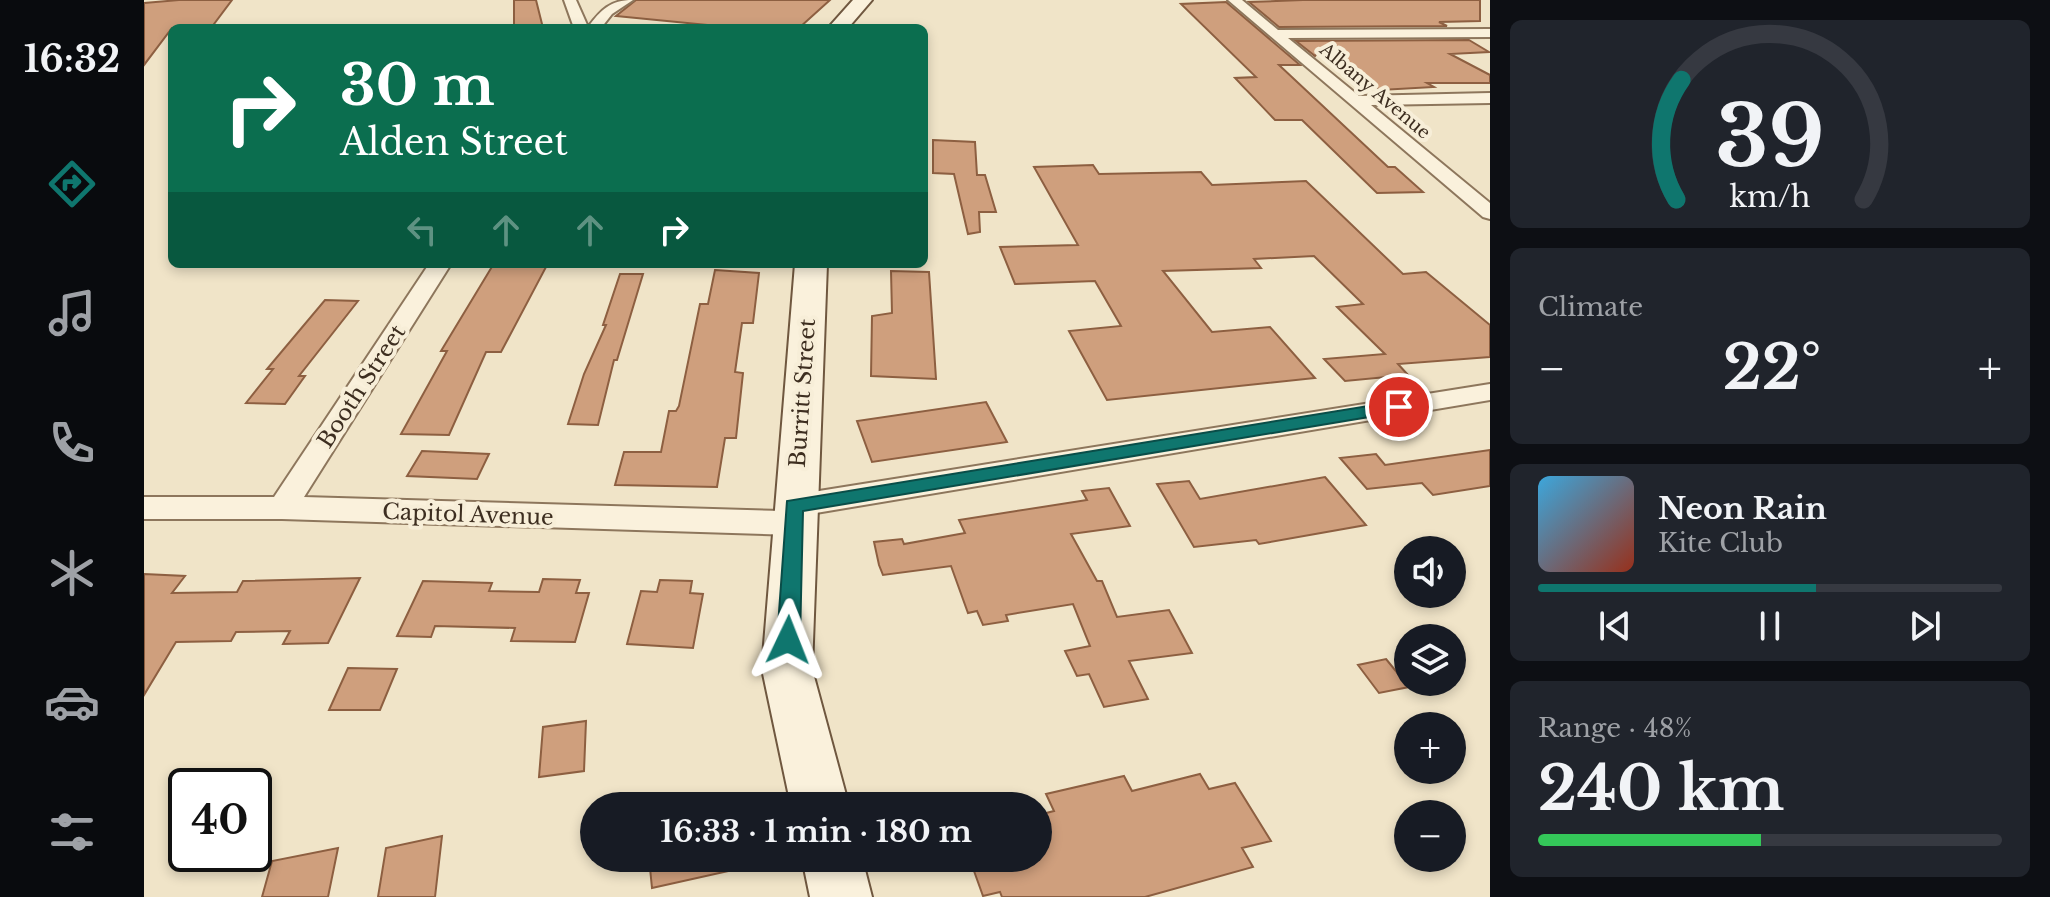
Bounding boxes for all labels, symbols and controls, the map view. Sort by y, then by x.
text: 16:32 [24,37,120,82]
street label: Albany Avenue [1315,38,1435,144]
text: 30 m [340,51,495,120]
icon: right [208,56,312,160]
text: 39 [1715,85,1825,188]
text: Alden Street [340,120,568,165]
icon: directions [44,156,100,212]
text: km/h [1729,179,1811,215]
icon: left [400,208,444,252]
icon: ahead [484,208,528,252]
icon: ahead [568,208,612,252]
icon: right [652,208,696,252]
icon: music [44,285,100,341]
text: Climate [1538,291,1643,323]
street label: Burritt Street [784,317,821,468]
street label: Booth Street [312,319,412,453]
text: 22° [1723,331,1821,405]
text: − [1538,341,1566,396]
text: + [1978,341,2002,396]
pin [1365,373,1433,441]
icon: arrive [1377,385,1421,429]
icon: phone [44,415,100,471]
text: Neon Rain [1658,490,1827,527]
street label: Capitol Avenue [382,498,554,531]
text: Kite Club [1658,527,1783,559]
map controls [1394,536,1466,872]
button: sound [1394,536,1466,608]
icon: climate [44,545,100,601]
position arrow [746,598,830,682]
icon: previous [1593,604,1637,648]
icon: pause [1748,604,1792,648]
icon: next [1903,604,1947,648]
button: layers [1394,624,1466,696]
icon: car [44,674,100,730]
button: + [1394,712,1466,784]
text: Range · 48% [1538,712,1692,744]
text: 240 km [1538,752,1784,826]
speed limit sign: 40 [168,768,272,872]
button: − [1394,800,1466,872]
icon: filters [44,804,100,860]
text: 16:33 · 1 min · 180 m [660,813,972,850]

